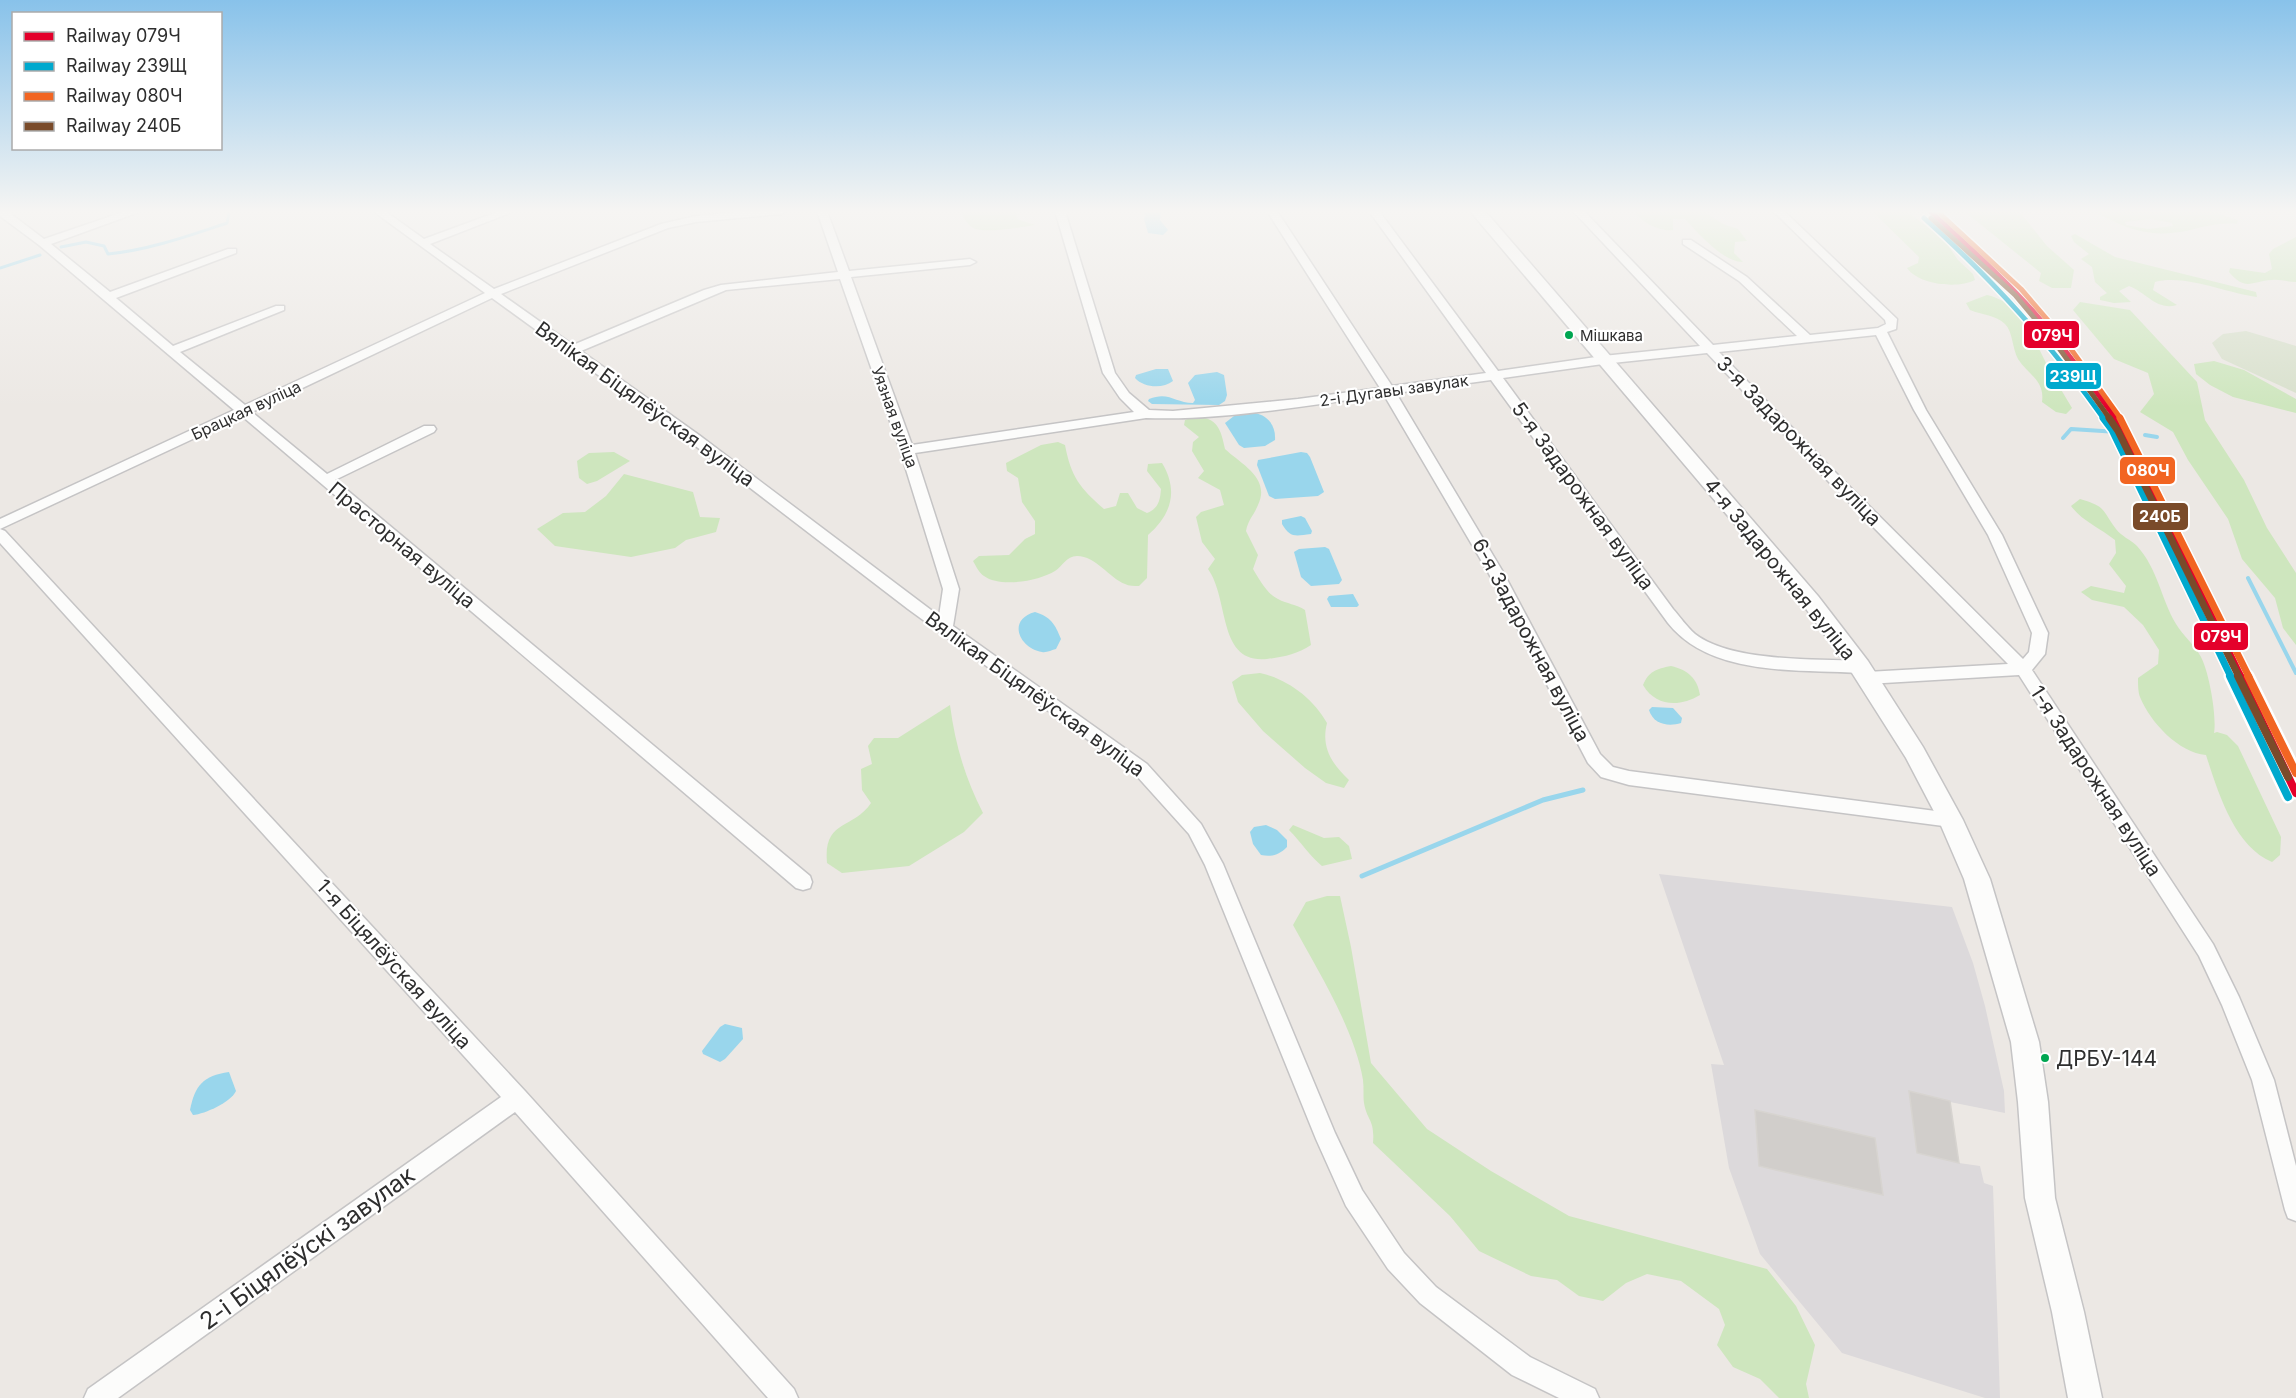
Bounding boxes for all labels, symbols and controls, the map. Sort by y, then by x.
legend [12,12,222,150]
text: Railway 079Ч [66,25,181,46]
text: Railway 239Щ [66,55,187,76]
text: Railway 080Ч [66,85,183,106]
text: Railway 240Б [66,115,181,136]
street label: Вялікая Біцялёўская вуліца [531,316,759,492]
line badge: 079Ч [2023,320,2080,349]
text: 079Ч [2031,325,2073,345]
place label: Мішкава [1580,326,1643,345]
marker: Мішкава [1563,329,1575,341]
street label: 3-я Задарожная вуліца [1712,351,1886,531]
line badge: 239Щ [2045,362,2102,390]
street label: Уязная вуліца [867,364,923,470]
text: 239Щ [2049,366,2097,386]
street label: 2-і Дугавы завулак [1318,370,1470,410]
street label: Брацкая вуліца [188,376,304,444]
street label: 5-я Задарожная вуліца [1507,397,1659,595]
line badge: 080Ч [2119,456,2176,485]
text: 080Ч [2126,460,2170,480]
street label: 4-я Задарожная вуліца [1699,473,1861,665]
street label: Прасторная вуліца [324,477,480,613]
line badge: 240Б [2132,502,2189,531]
text: 240Б [2139,506,2181,526]
street label: 6-я Задарожная вуліца [1467,534,1595,746]
street label: Вялікая Біцялёўская вуліца [921,606,1149,782]
line badge: 079Ч [2193,622,2249,651]
text: 079Ч [2200,626,2242,646]
street label: 1-я Задарожная вуліца [2025,681,2167,881]
street label: 1-я Біцялёўская вуліца [312,874,476,1054]
place label: ДРБУ-144 [2056,1046,2157,1071]
marker: ДРБУ-144 [2039,1052,2051,1064]
street label: 2-і Біцялёўскі завулак [194,1160,420,1336]

